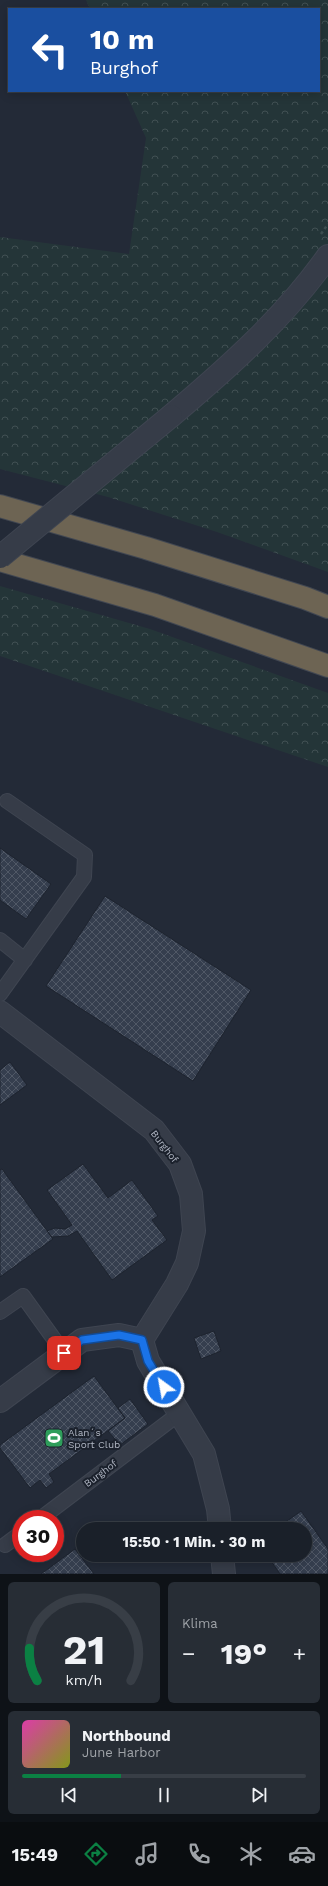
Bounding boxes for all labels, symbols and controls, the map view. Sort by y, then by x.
text: 10 m [90,23,154,56]
icon: left [24,24,76,76]
text: Burghof [90,57,158,78]
street label: Burghof [149,1128,181,1165]
pin [47,1336,81,1370]
icon: arrive [53,1342,75,1364]
position arrow [143,1366,185,1408]
sports icon: Alan´s Sport Club [43,1427,65,1449]
place label: Alan´s Sport Club [68,1427,120,1450]
street label: Burghof [82,1458,119,1489]
speed limit sign: 30 [12,1510,64,1562]
text: 15:50 · 1 Min. · 30 m [123,1533,265,1551]
text: Klima [182,1616,218,1631]
text: 21 [63,1624,105,1673]
text: 19° [221,1636,267,1671]
text: − [182,1641,195,1666]
text: + [293,1641,306,1666]
text: km/h [66,1671,102,1687]
text: Northbound [82,1727,171,1745]
text: June Harbor [82,1745,161,1760]
icon: previous [58,1784,80,1806]
icon: pause [153,1784,175,1806]
icon: next [248,1784,270,1806]
icon: directions [82,1840,110,1868]
icon: music [133,1840,161,1868]
icon: phone [185,1840,213,1868]
icon: climate [237,1840,265,1868]
icon: car [288,1840,316,1868]
text: 15:49 [12,1844,58,1865]

